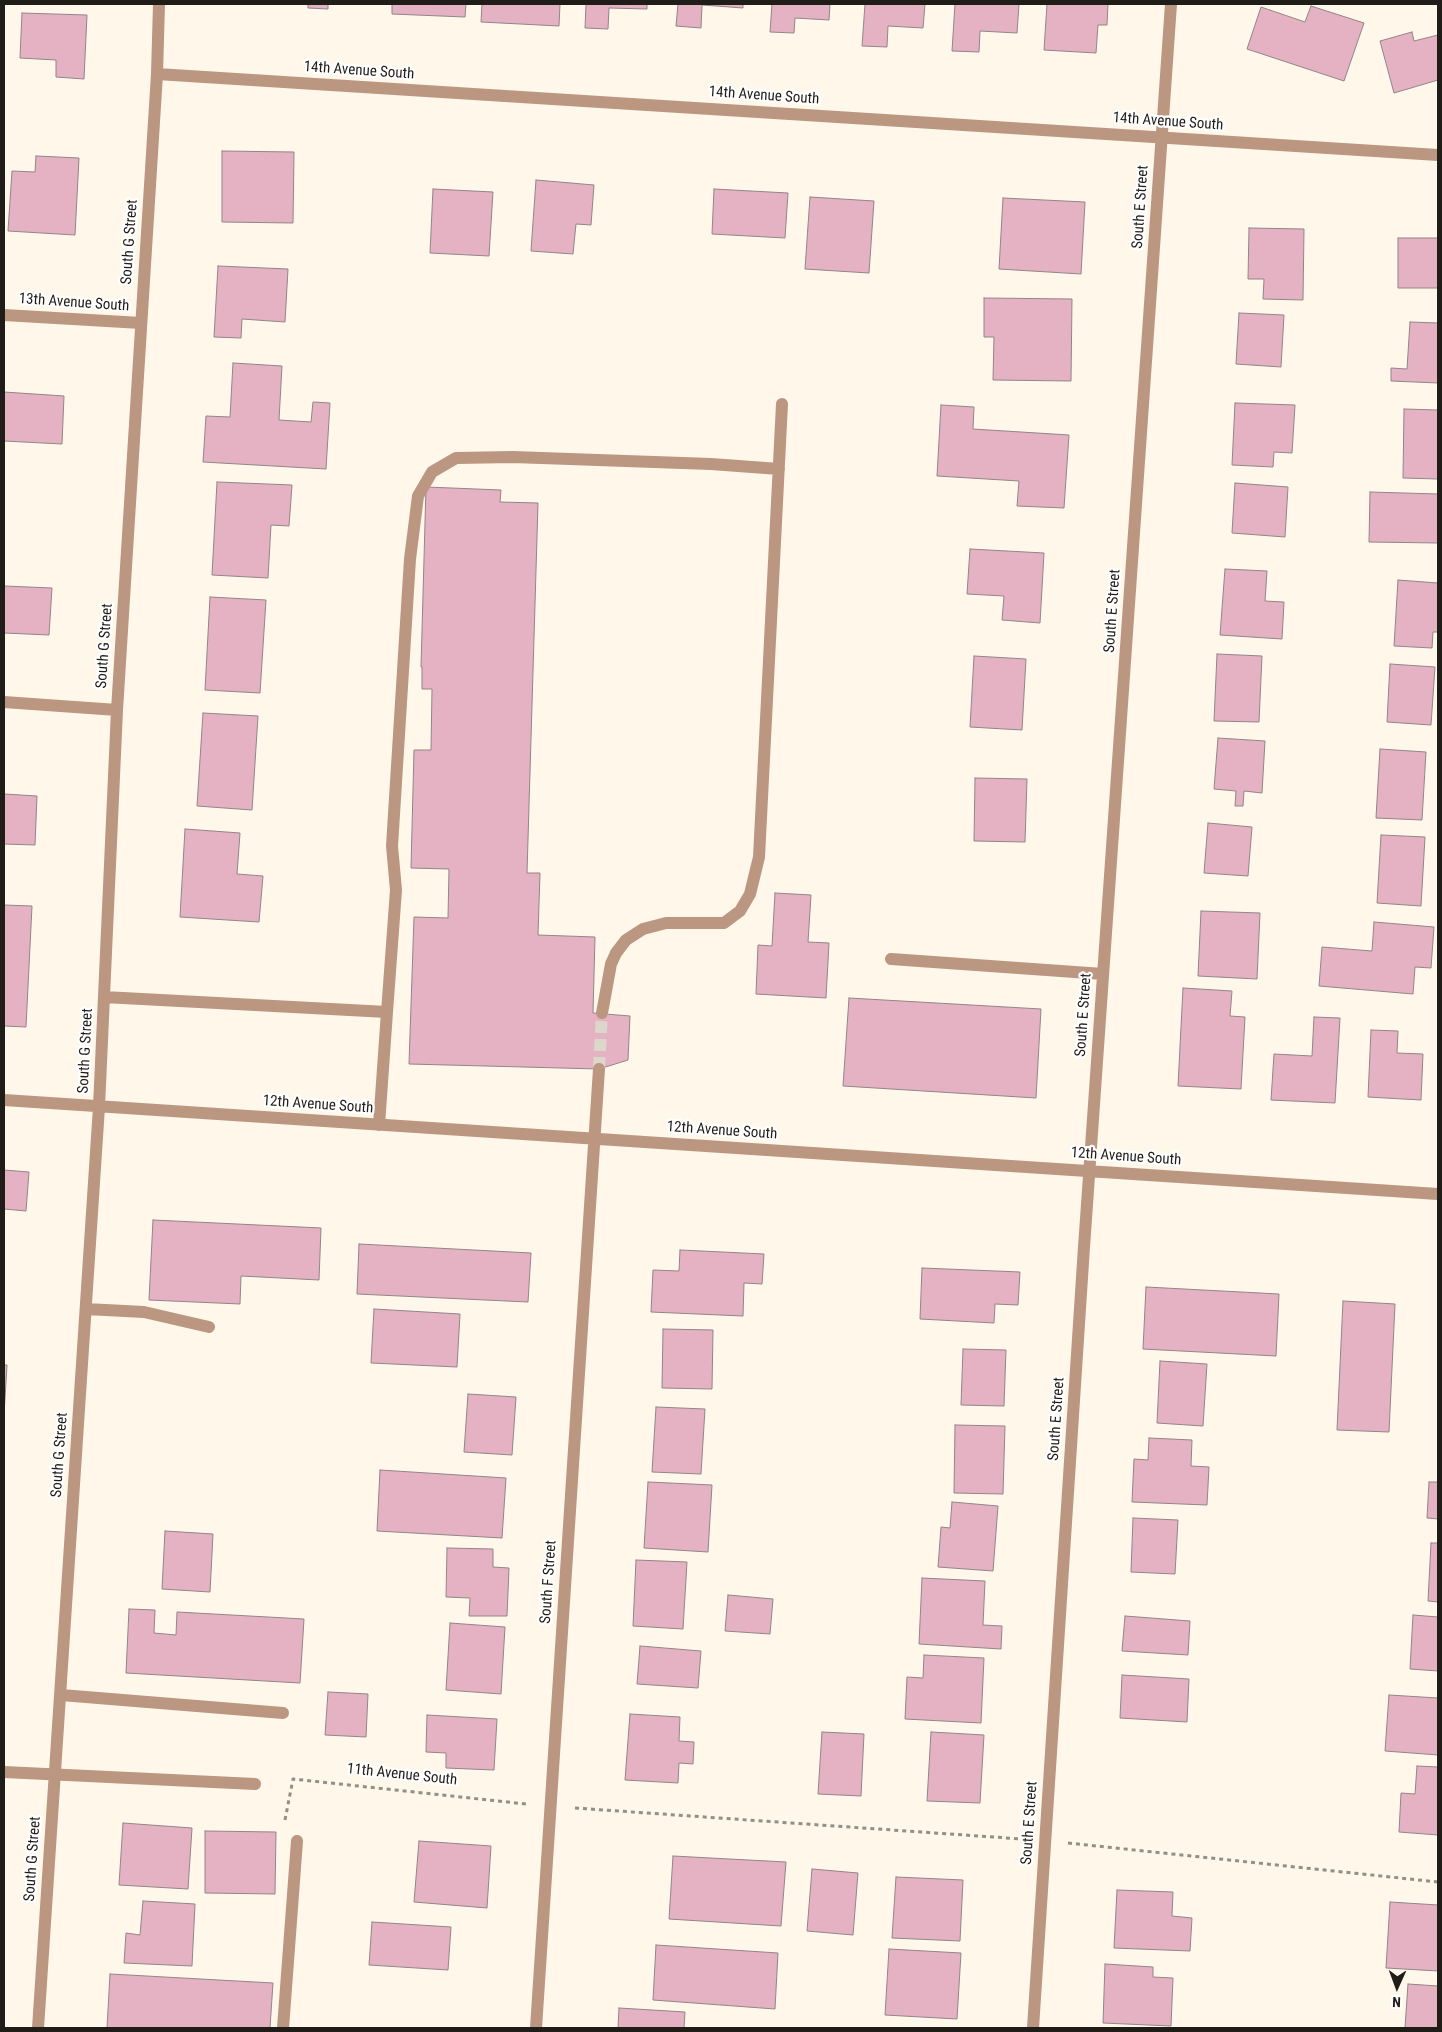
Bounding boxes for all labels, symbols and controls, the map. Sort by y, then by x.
street label: 14th Avenue South [303,58,415,84]
street label: 14th Avenue South [708,83,820,109]
street label: 14th Avenue South [1112,109,1224,135]
street label: South E Street [1129,165,1153,249]
street label: South G Street [118,199,142,285]
street label: 13th Avenue South [18,290,130,316]
street label: South E Street [1101,569,1125,653]
street label: South G Street [93,603,117,689]
street label: South E Street [1072,973,1096,1057]
street label: South G Street [75,1008,97,1094]
street label: 12th Avenue South [262,1092,374,1118]
street label: 12th Avenue South [666,1118,778,1144]
street label: 12th Avenue South [1070,1144,1182,1170]
street label: South E Street [1045,1377,1069,1461]
street label: South G Street [48,1412,72,1498]
street label: South F Street [537,1540,561,1624]
street label: 11th Avenue South [346,1760,458,1790]
street label: South E Street [1018,1781,1042,1865]
street label: South G Street [21,1816,45,1902]
north arrow [1372,1962,1422,2012]
text: N [1392,1994,1401,2010]

